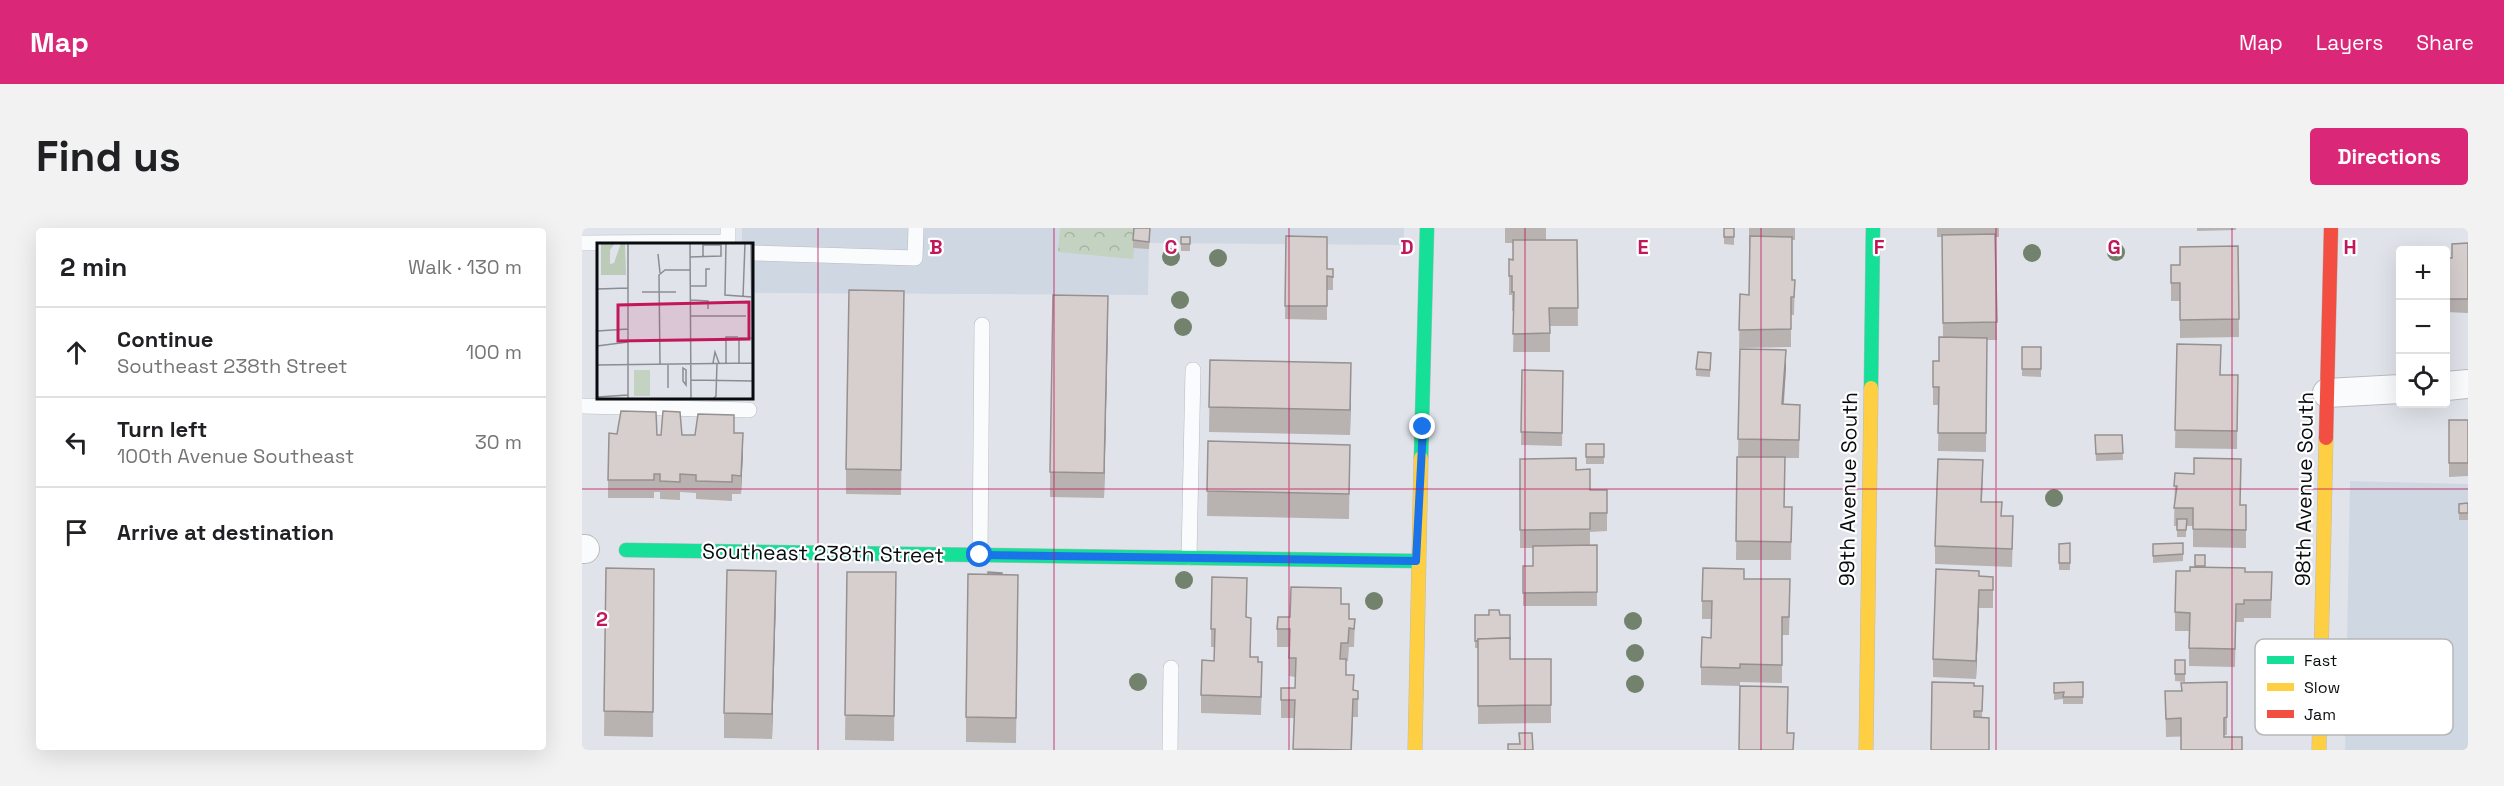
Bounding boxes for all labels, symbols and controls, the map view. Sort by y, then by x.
text: Map [30,24,89,60]
text: Map [2239,29,2283,56]
text: Layers [2316,29,2383,56]
text: Share [2416,29,2474,56]
button: Directions [2310,128,2468,185]
text: Find us [36,130,181,183]
text: B [929,234,943,260]
text: C [1165,234,1178,260]
text: D [1400,234,1414,260]
text: E [1637,234,1649,260]
text: F [1874,234,1885,260]
text: G [2107,234,2121,260]
text: H [2343,234,2357,260]
inset map [597,243,753,399]
map controls [2396,246,2450,408]
button: + [2396,246,2450,300]
text: 2 min [60,250,127,284]
text: Walk · 130 m [408,254,522,280]
button: − [2396,300,2450,354]
text: Continue [117,325,213,353]
icon: ahead [60,336,93,369]
text: 100 m [466,339,522,365]
text: Southeast 238th Street [117,353,347,379]
button: locate [2396,354,2450,408]
street label: 99th Avenue South [1833,392,1863,586]
street label: 98th Avenue South [2289,392,2319,586]
route end [1409,413,1435,439]
text: Turn left [117,415,207,443]
icon: left [60,426,93,459]
text: 30 m [475,429,522,455]
text: 100th Avenue Southeast [117,443,354,469]
icon: arrive [60,516,93,549]
text: Arrive at destination [117,518,334,546]
street label: Southeast 238th Street [702,537,944,569]
route start [966,541,992,567]
text: 2 [596,606,608,632]
legend [2255,639,2453,735]
text: Fast [2304,650,2337,671]
text: Slow [2304,677,2340,698]
text: Jam [2304,704,2336,725]

